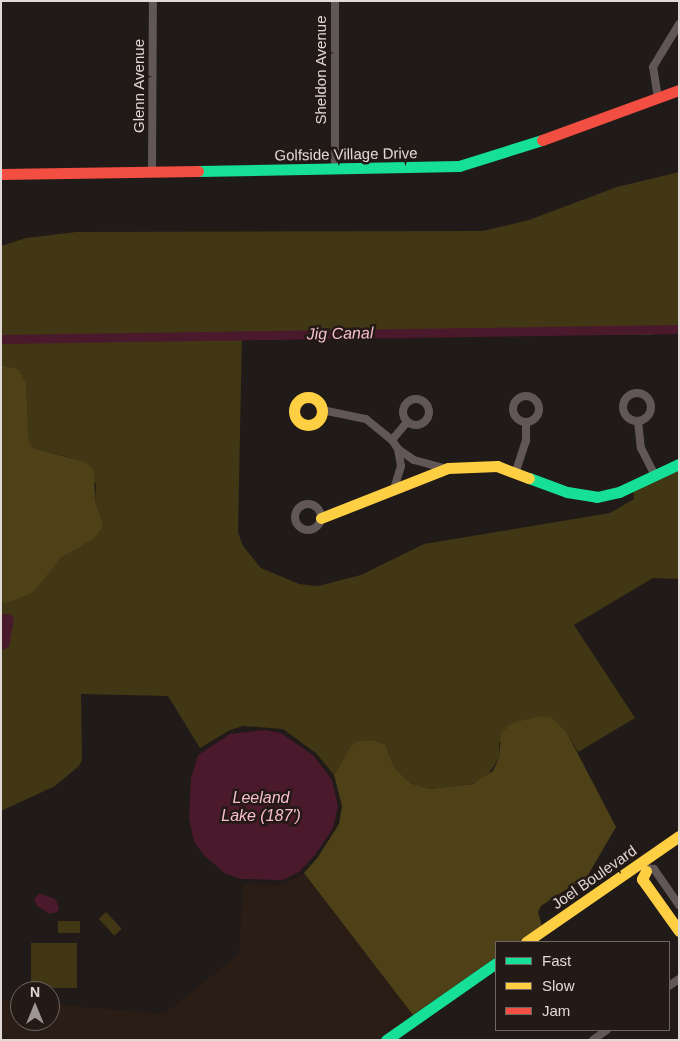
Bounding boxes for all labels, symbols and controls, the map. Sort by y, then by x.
street label: Sheldon Avenue [312,15,330,125]
street label: Glenn Avenue [130,39,148,133]
street label: Golfside Village Drive [274,144,418,164]
water label: Jig Canal [306,324,374,344]
water label: Leeland Lake (187') [221,788,301,826]
street label: Joel Boulevard [548,841,640,913]
legend [495,941,670,1031]
text: Fast [542,952,571,969]
text: Slow [542,977,575,994]
north arrow [10,981,60,1031]
text: N [30,984,40,1000]
text: Jam [542,1002,570,1019]

